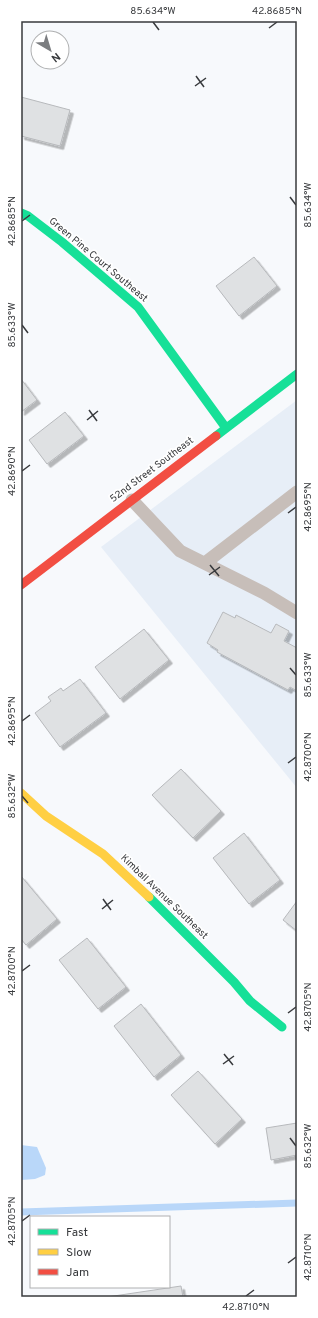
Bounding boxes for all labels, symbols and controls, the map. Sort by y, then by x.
text: 85.634°W [130,5,176,18]
text: 42.8685°N [252,5,302,18]
north arrow [30,30,70,70]
text: N [48,49,63,65]
text: 85.634°W [302,182,315,228]
text: 42.8685°N [6,196,19,246]
street label: Green Pine Court Southeast [46,215,150,305]
text: 85.633°W [6,302,19,348]
street label: 52nd Street Southeast [108,434,197,506]
text: 42.8690°N [6,446,19,496]
text: 42.8695°N [302,482,315,532]
text: 85.633°W [302,652,315,698]
text: 42.8695°N [6,696,19,746]
text: 42.8700°N [302,732,315,782]
text: 85.632°W [6,774,19,818]
street label: Kimball Avenue Southeast [117,852,211,942]
text: 42.8700°N [6,946,19,996]
text: 42.8705°N [302,982,315,1032]
text: 85.632°W [302,1124,315,1168]
text: 42.8705°N [6,1196,19,1246]
legend [30,1216,170,1288]
text: Fast [66,1225,88,1241]
text: 42.8710°N [302,1233,315,1281]
text: Slow [66,1245,92,1261]
text: Jam [66,1265,89,1281]
text: 42.8710°N [222,1301,270,1314]

